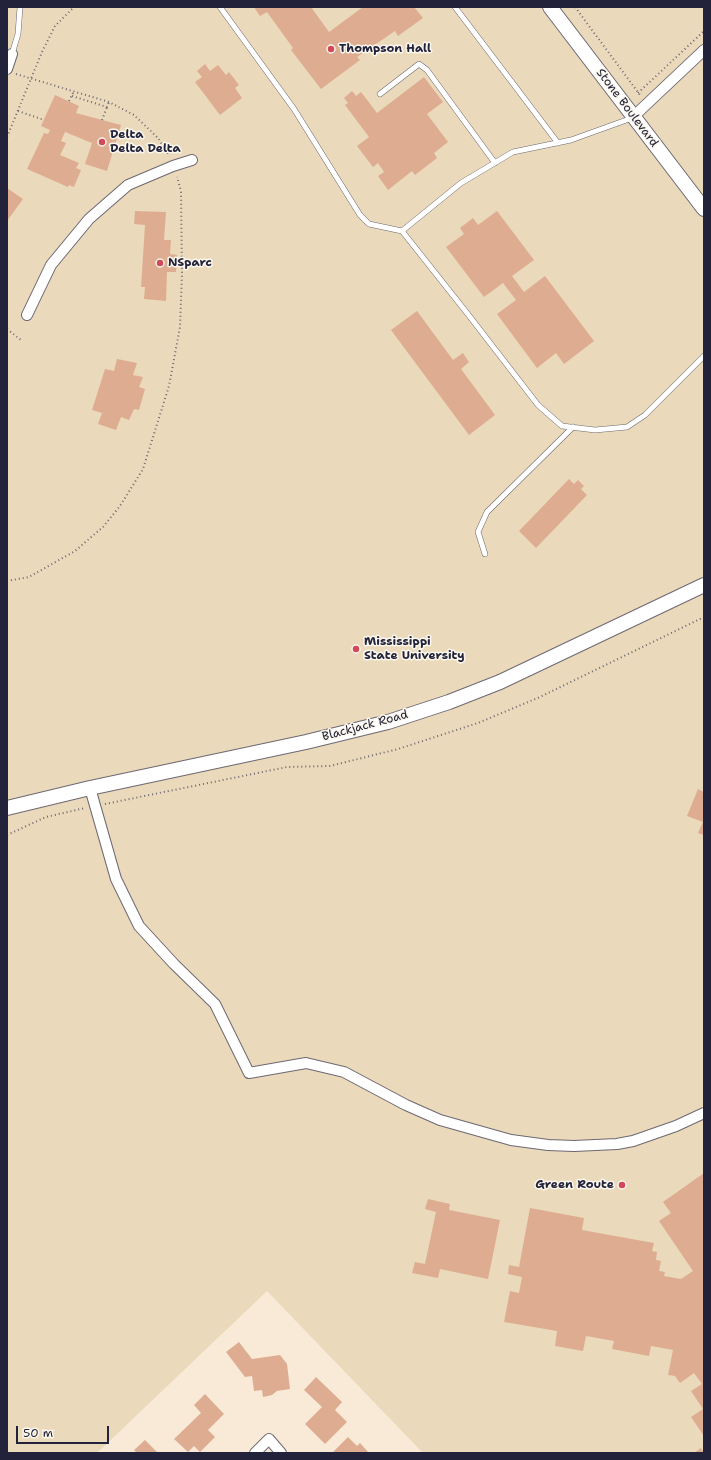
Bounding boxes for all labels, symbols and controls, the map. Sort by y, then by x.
place label: Thompson Hall [339,42,431,56]
marker: Thompson Hall [326,44,336,54]
street label: Stone Boulevard [593,66,661,150]
place label: Delta Delta Delta [110,128,181,156]
marker: Delta Delta Delta [97,137,107,147]
place label: NSparc [168,256,212,270]
marker: NSparc [155,258,165,268]
place label: Mississippi State University [364,635,465,663]
marker: Mississippi State University [351,644,361,654]
street label: Blackjack Road [320,708,410,744]
place label: Green Route [535,1178,614,1192]
marker: Green Route [617,1180,627,1190]
scale bar [18,1418,111,1444]
text: 50 m [23,1425,53,1441]

